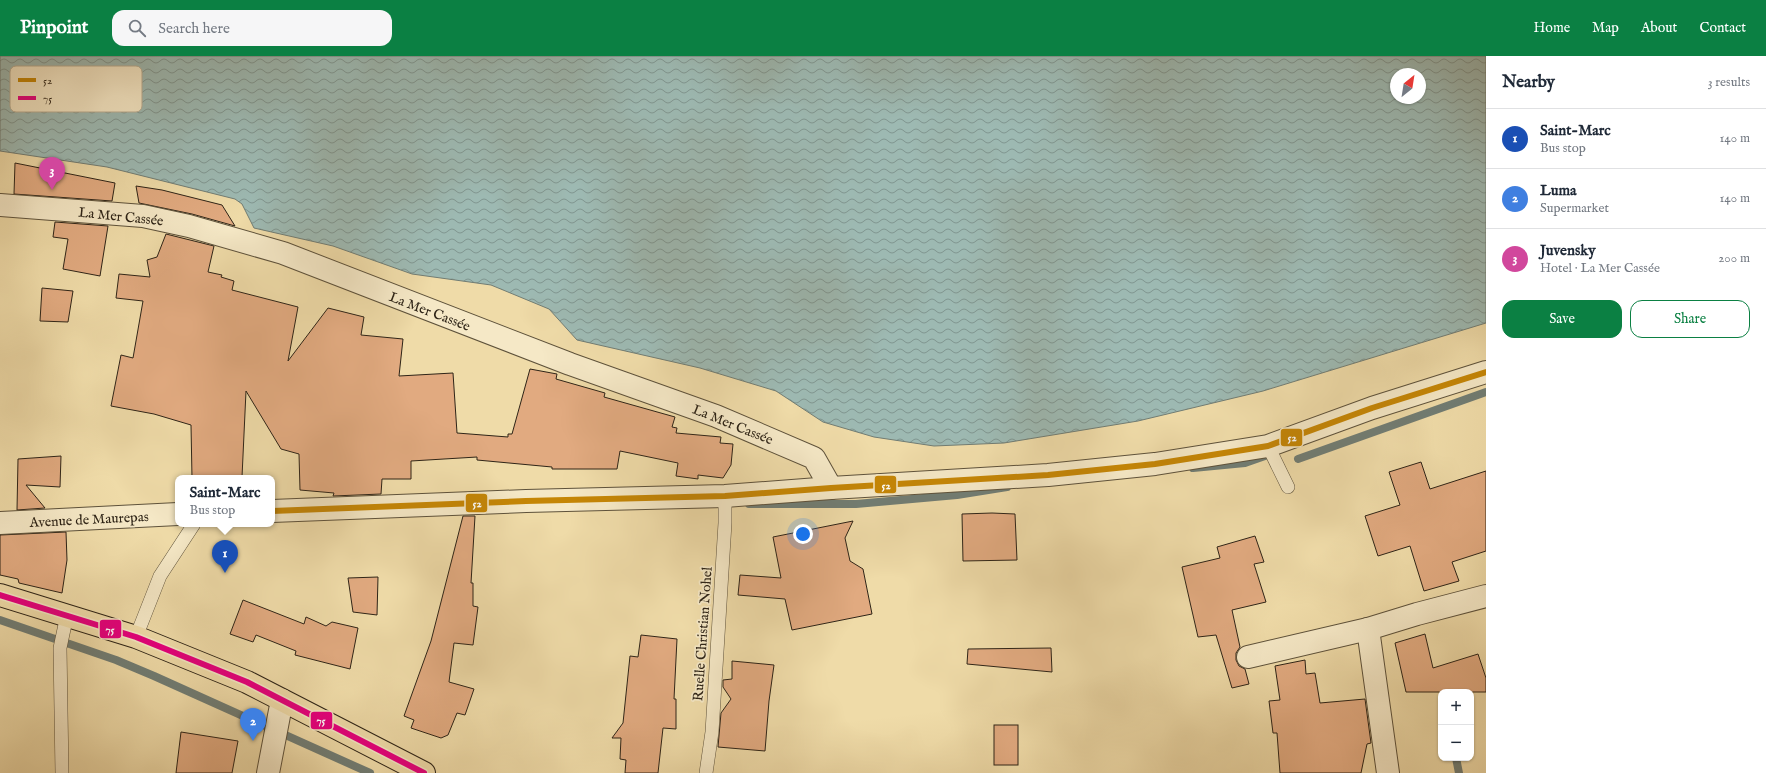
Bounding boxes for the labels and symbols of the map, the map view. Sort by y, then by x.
legend [10,66,142,112]
north arrow [1390,68,1426,104]
text: 52 [43,74,52,88]
text: 75 [43,92,52,106]
pin: 3 [39,157,65,190]
street label: La Mer Cassée [77,204,165,230]
street label: La Mer Cassée [387,288,473,336]
street label: La Mer Cassée [690,401,776,449]
line badge: 52 [1280,428,1303,447]
text: 52 [1287,431,1297,445]
line badge: 52 [874,475,897,494]
text: 52 [881,479,891,493]
line badge: 52 [465,493,488,513]
text: 52 [472,497,482,511]
street label: Avenue de Maurepas [28,508,149,532]
your location [793,524,813,544]
pin: 1 [212,540,238,573]
street label: Ruelle Christian Nohel [689,566,717,702]
line badge: 75 [99,619,122,639]
text: 75 [105,623,115,637]
pin: 2 [240,708,266,741]
line badge: 75 [310,711,333,730]
text: 75 [316,714,326,728]

